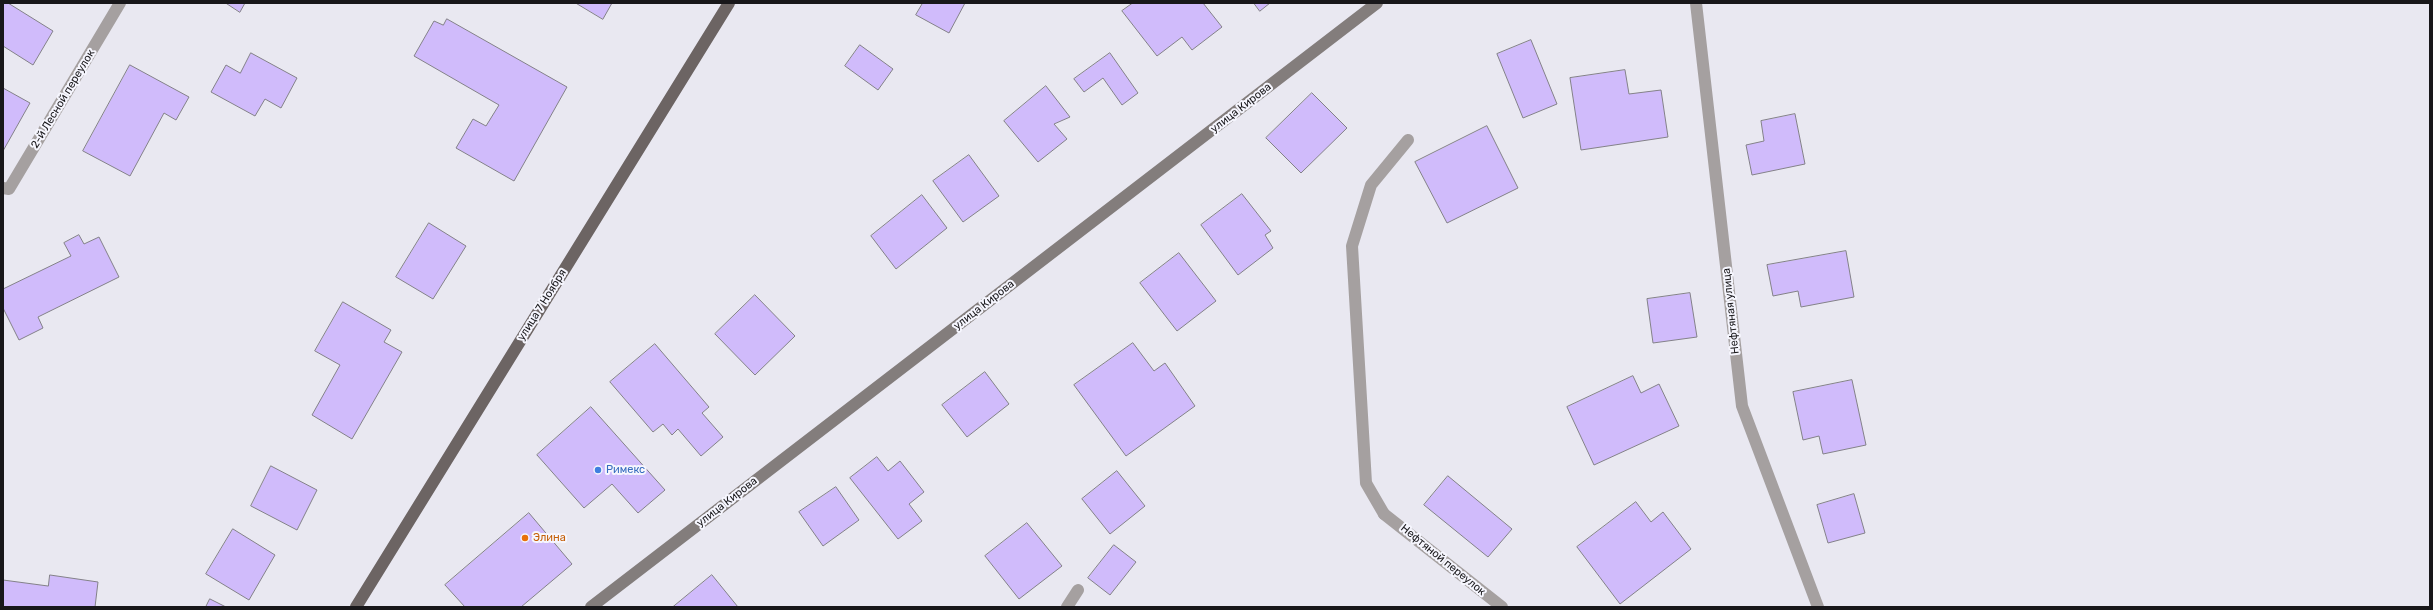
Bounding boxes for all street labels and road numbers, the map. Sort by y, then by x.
street label: 2-й Лесной переулок [28,47,98,151]
street label: улица Кирова [1208,80,1274,136]
street label: улица 7 Ноября [515,267,569,343]
street label: Нефтяная улица [1720,267,1742,355]
street label: улица Кирова [951,277,1017,333]
street label: улица Кирова [694,474,760,530]
street label: Нефтяной переулок [1398,522,1488,598]

